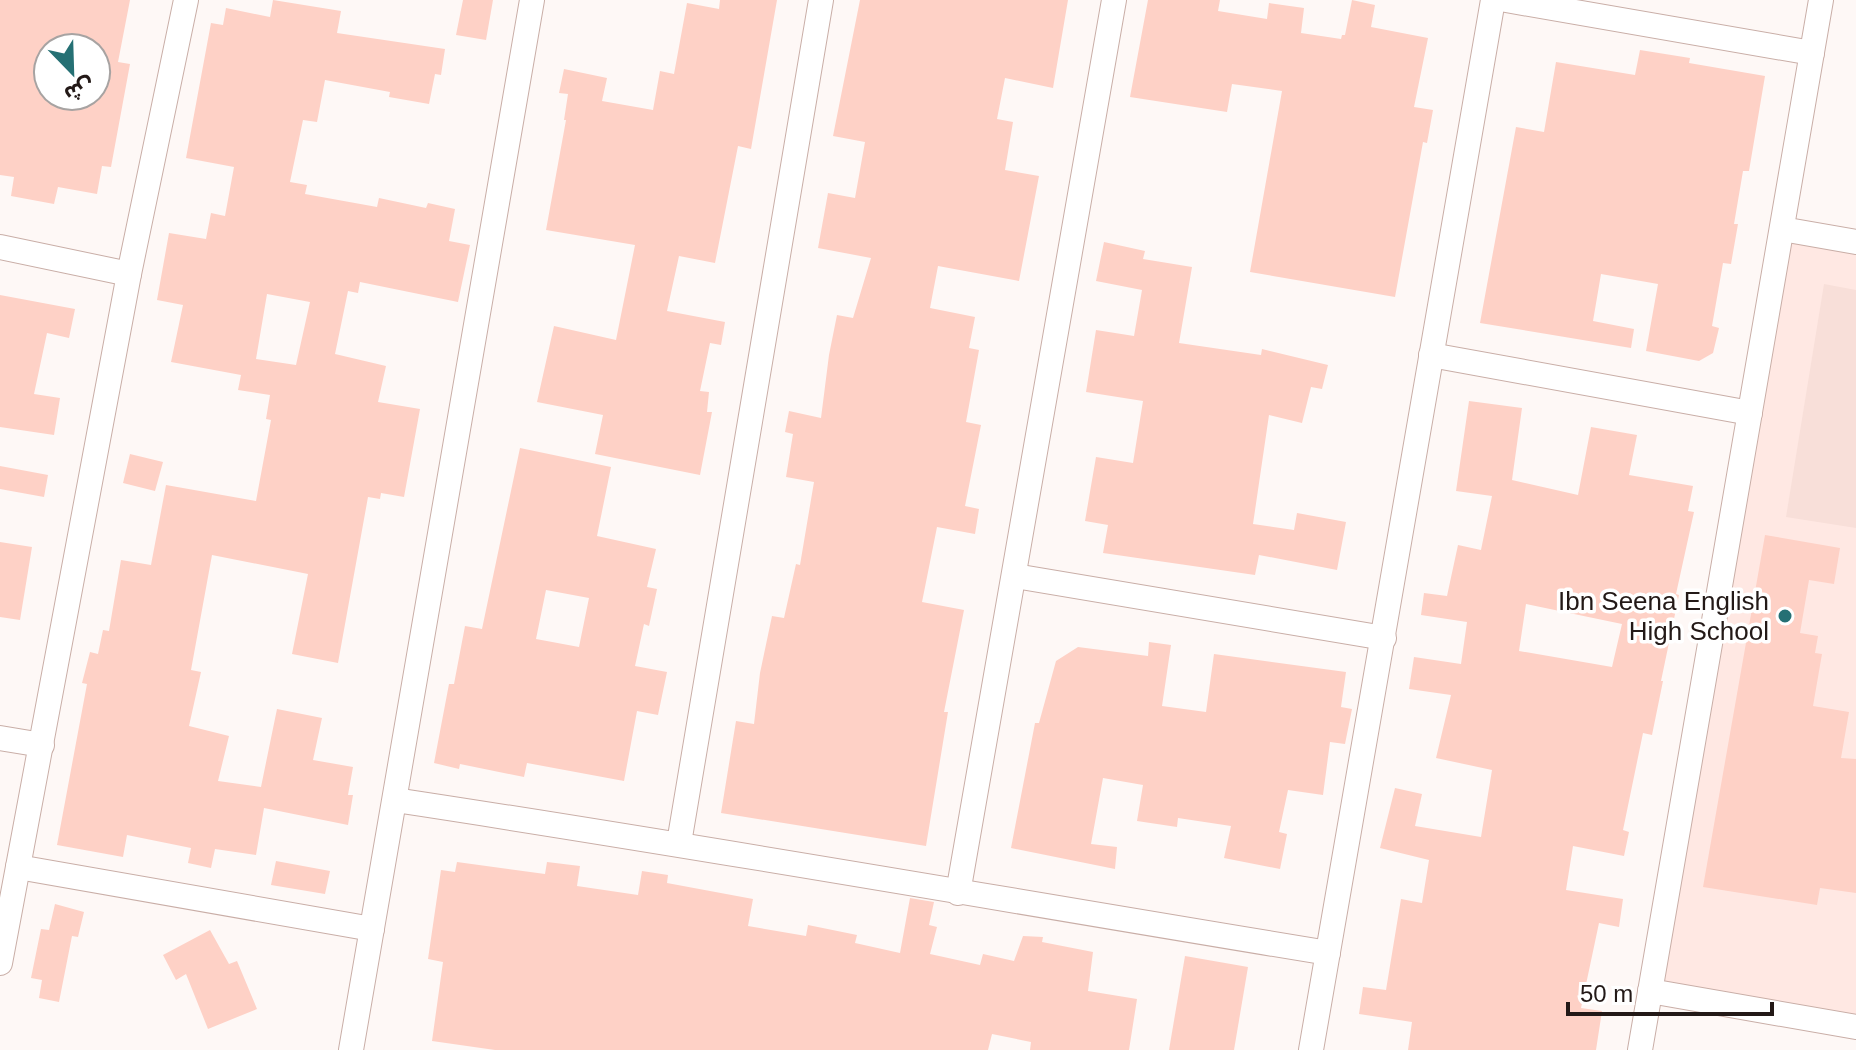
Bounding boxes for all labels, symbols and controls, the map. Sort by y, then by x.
north arrow [32,32,112,112]
text: ش [61,73,98,107]
place label: Ibn Seena English High School [1558,586,1769,646]
marker: Ibn Seena English High School [1776,607,1794,625]
scale bar [1568,966,1772,1016]
text: 50 m [1580,980,1633,1007]

